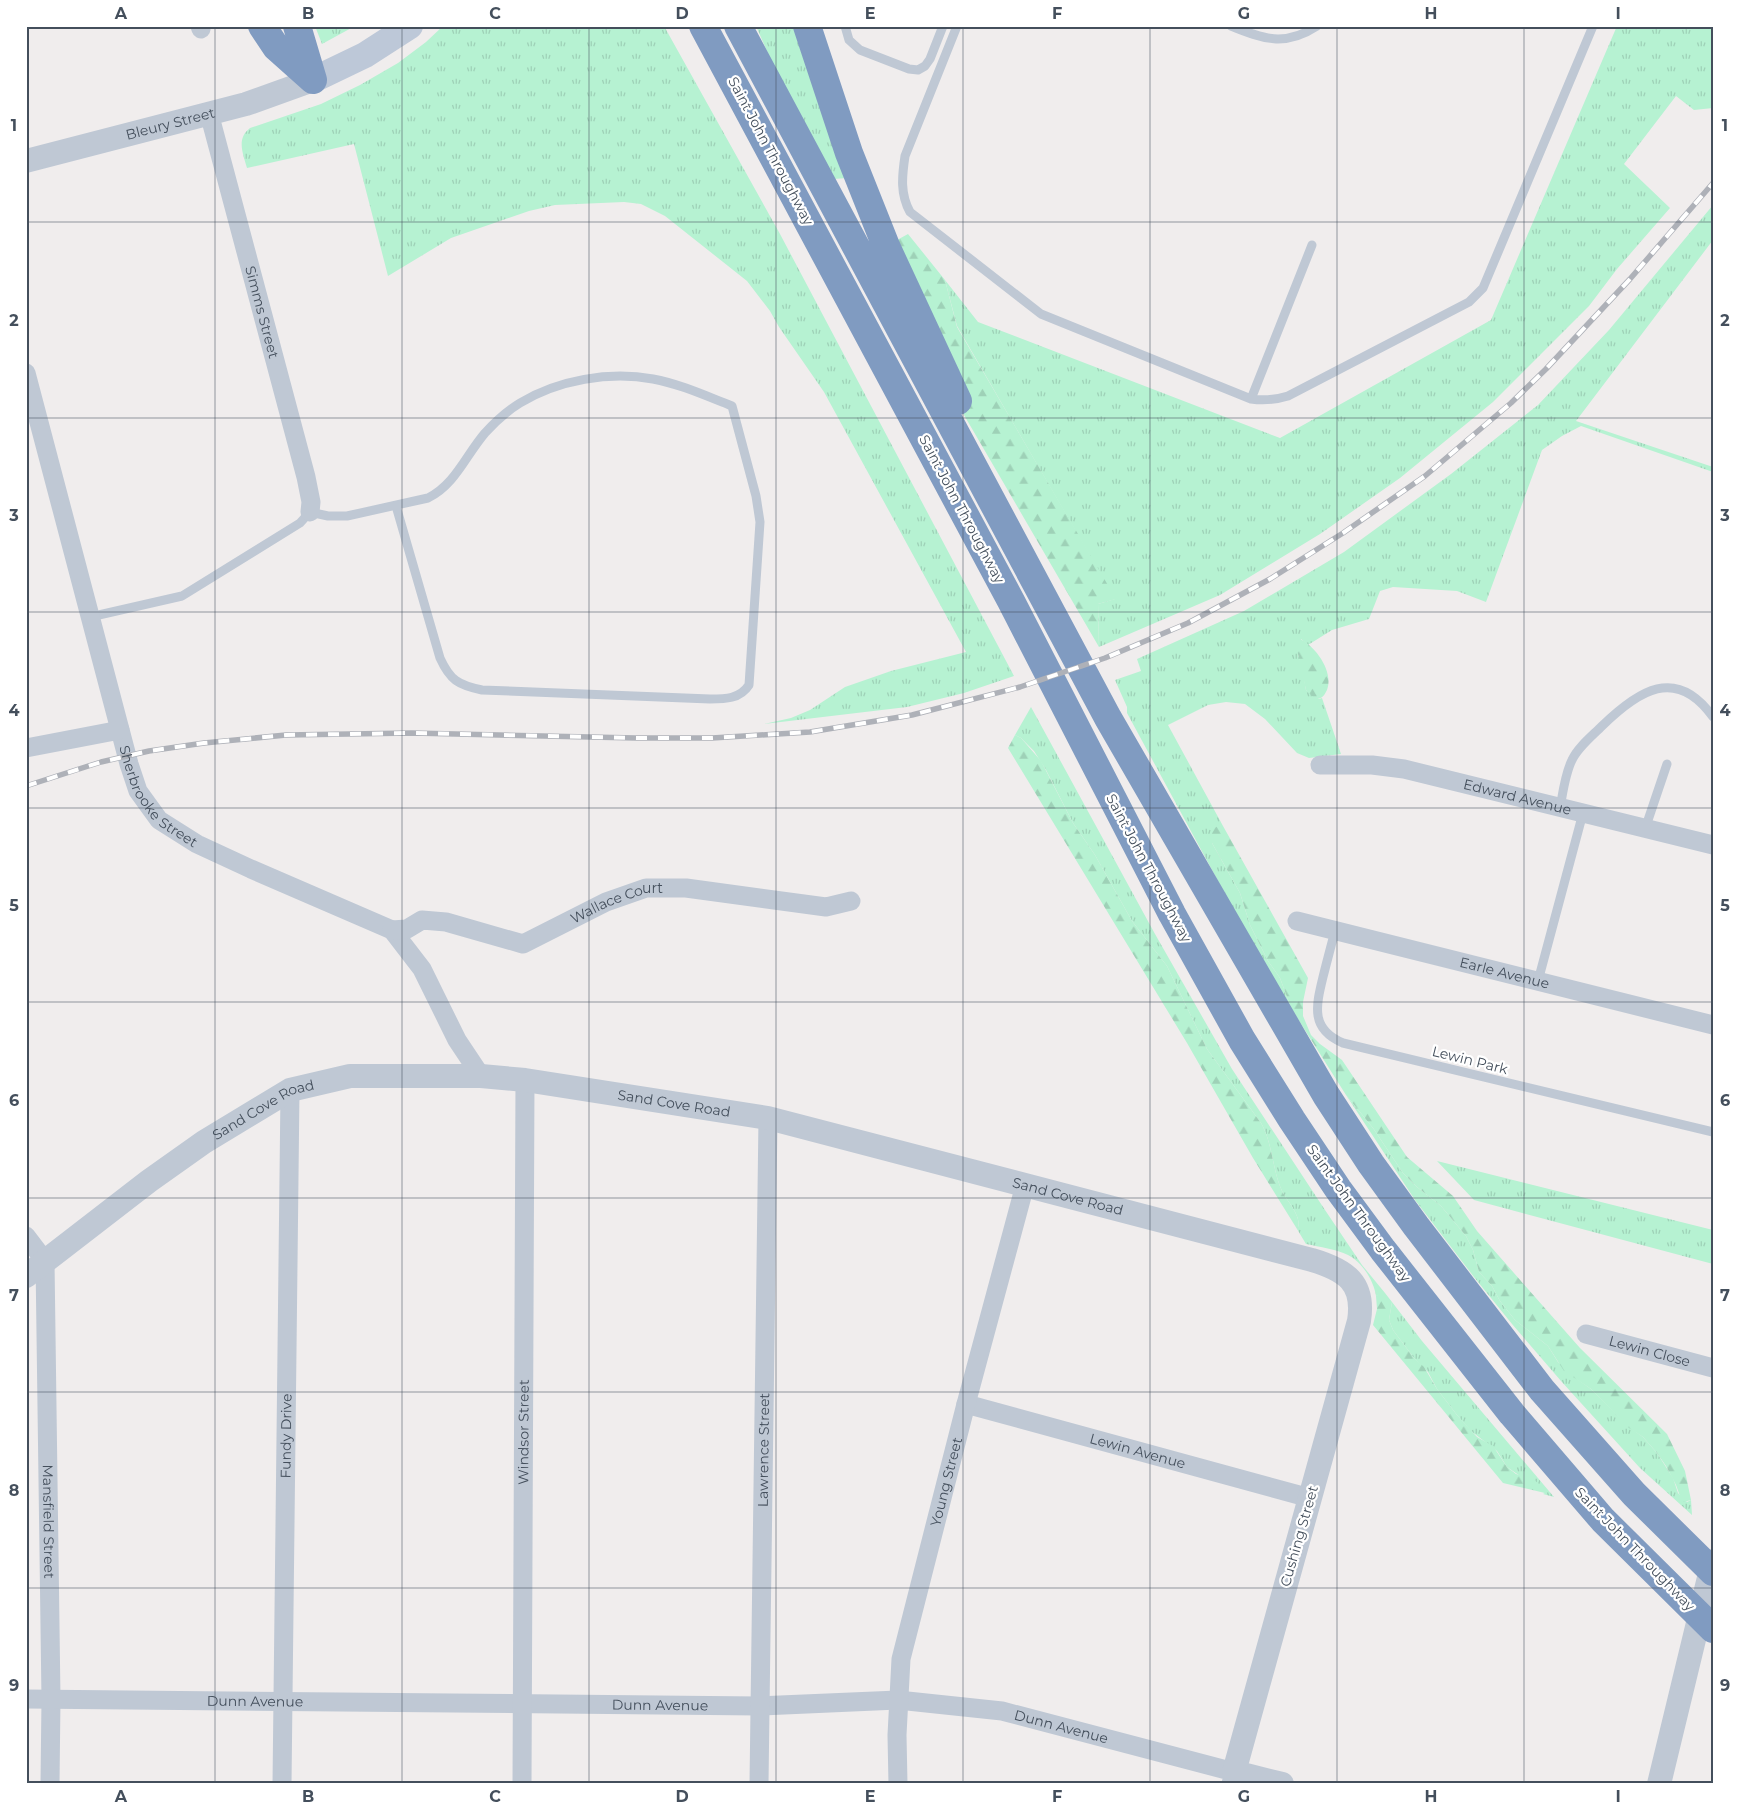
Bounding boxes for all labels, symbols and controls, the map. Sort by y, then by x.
text: A [114,4,128,23]
text: B [302,4,314,23]
text: C [489,4,501,23]
text: D [675,4,689,23]
text: E [865,4,875,23]
text: F [1052,4,1062,23]
text: G [1238,4,1250,23]
text: H [1425,4,1437,23]
text: I [1615,4,1621,23]
street label: Saint John Throughway [724,74,818,229]
street label: Bleury Street [124,103,217,144]
text: 1 [11,116,17,135]
text: 1 [1722,116,1728,135]
street label: Simms Street [241,264,283,361]
text: 2 [9,311,19,330]
text: 2 [1720,311,1730,330]
street label: Saint John Throughway [915,432,1009,587]
text: 3 [8,506,19,525]
text: 3 [1719,506,1730,525]
text: 4 [8,701,20,720]
text: 4 [1719,701,1731,720]
street label: Sherbrooke Street [115,743,201,851]
street label: Edward Avenue [1462,775,1573,819]
street label: Saint John Throughway [1102,791,1196,946]
street label: Wallace Court [567,879,663,928]
text: 5 [9,896,19,915]
text: 5 [1720,896,1730,915]
street label: Earle Avenue [1458,953,1551,993]
street label: Lewin Park [1430,1042,1510,1078]
street label: Sand Cove Road [209,1076,316,1144]
street label: Sand Cove Road [616,1086,732,1121]
text: 6 [9,1091,19,1110]
text: 6 [1720,1091,1730,1110]
street label: Saint John Throughway [1303,1141,1415,1286]
street label: Sand Cove Road [1011,1173,1125,1219]
text: 7 [9,1286,19,1305]
text: 7 [1720,1286,1730,1305]
street label: Lewin Close [1607,1332,1692,1371]
street label: Windsor Street [514,1379,533,1485]
street label: Lawrence Street [754,1392,773,1507]
street label: Fundy Drive [277,1393,296,1479]
street label: Lewin Avenue [1088,1429,1188,1473]
street label: Young Street [926,1435,966,1528]
street label: Mansfield Street [39,1464,58,1579]
text: 8 [9,1481,19,1500]
text: 8 [1720,1481,1730,1500]
street label: Cushing Street [1276,1483,1322,1589]
street label: Saint John Throughway [1571,1483,1699,1615]
text: 9 [9,1676,19,1695]
text: 9 [1720,1676,1730,1695]
street label: Dunn Avenue [207,1692,303,1711]
street label: Dunn Avenue [612,1696,708,1715]
street label: Dunn Avenue [1012,1706,1110,1748]
text: A [114,1787,128,1806]
text: B [302,1787,314,1806]
text: C [489,1787,501,1806]
text: D [675,1787,689,1806]
text: E [865,1787,875,1806]
text: F [1052,1787,1062,1806]
text: G [1238,1787,1250,1806]
text: H [1425,1787,1437,1806]
text: I [1615,1787,1621,1806]

